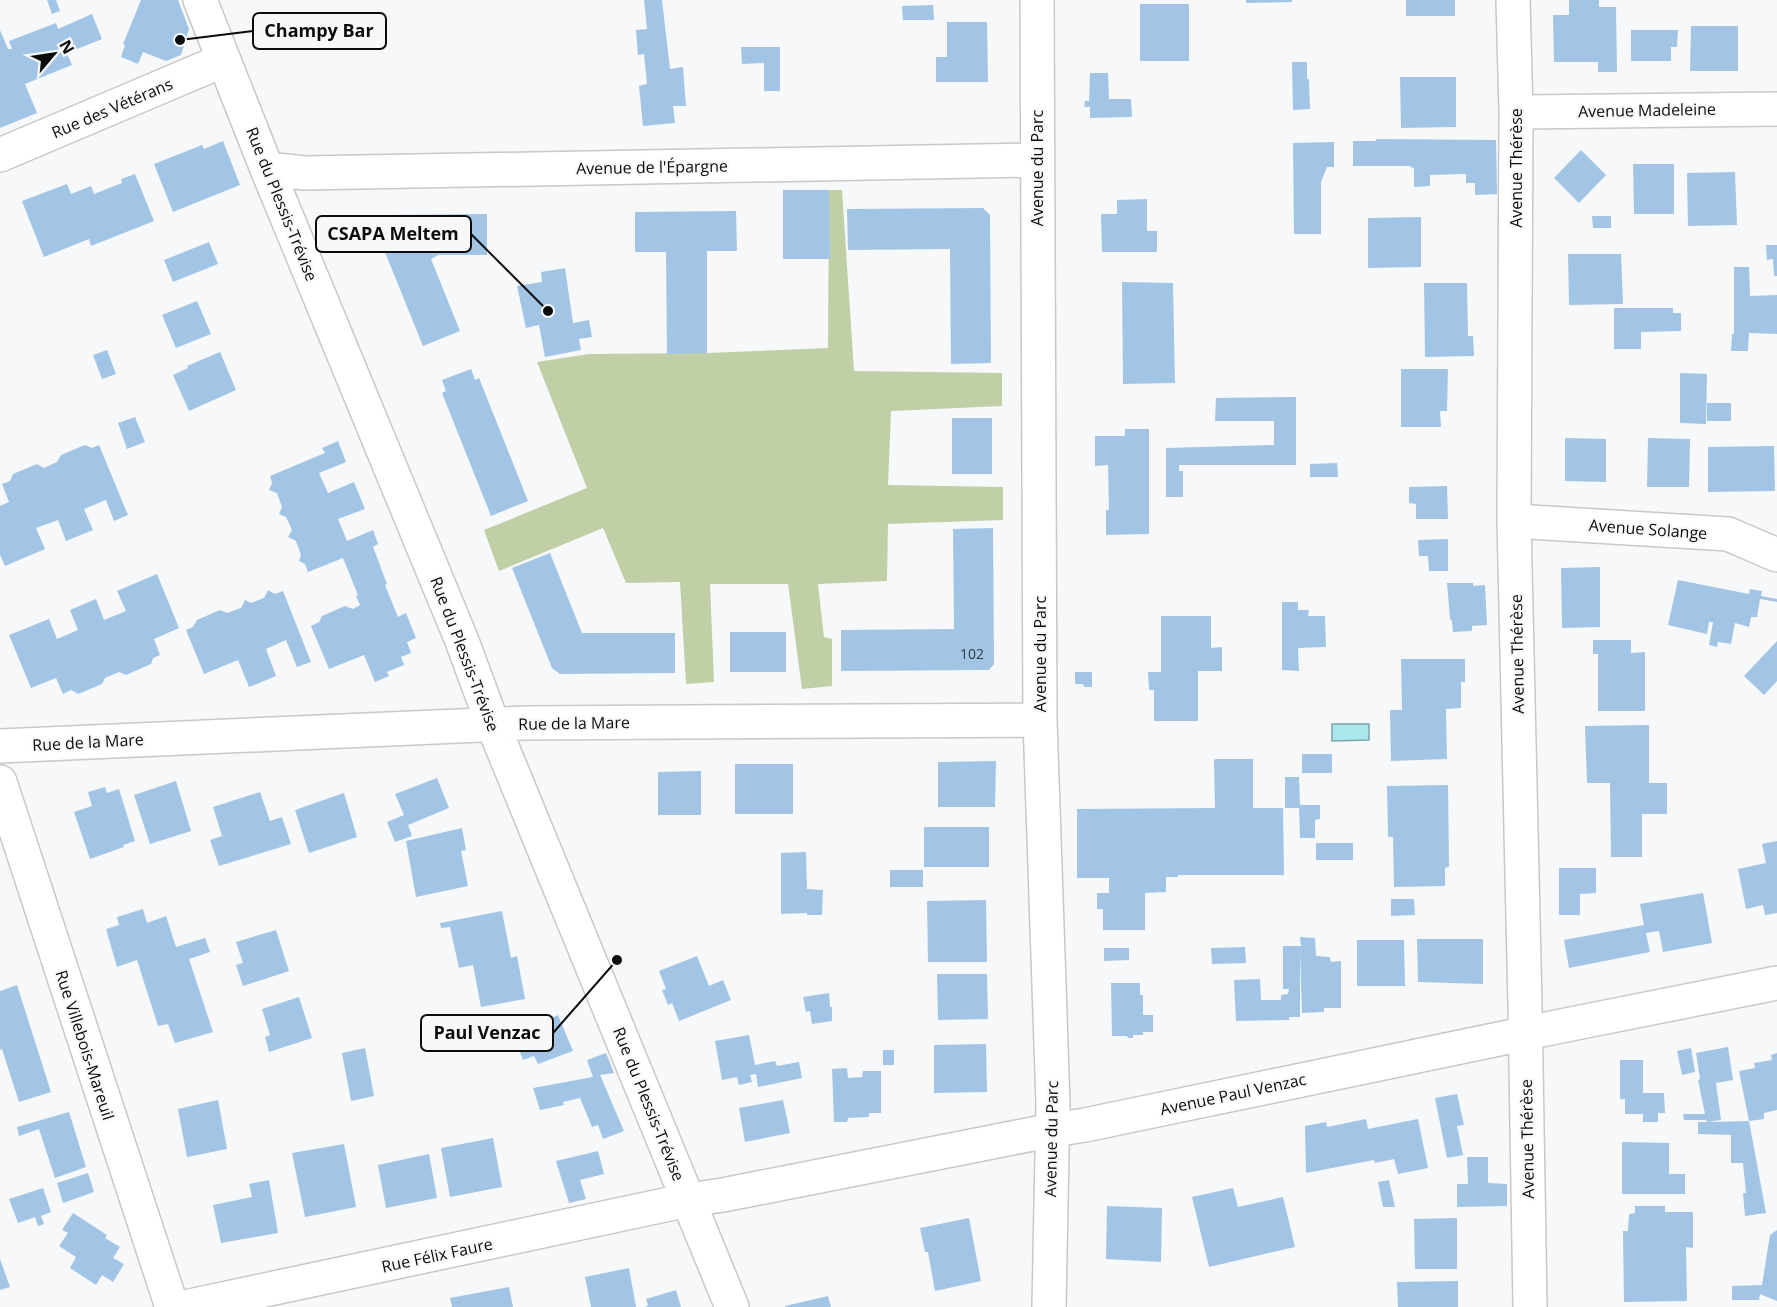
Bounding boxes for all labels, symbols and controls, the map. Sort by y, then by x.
callout: Champy Bar [253,13,386,49]
text: Champy Bar [264,18,374,42]
north arrow [24,24,84,84]
text: N [54,36,80,58]
street label: Rue des Vétérans [48,73,176,143]
street label: Avenue Madeleine [1578,98,1716,122]
street label: Avenue Thérèse [1505,108,1527,228]
street label: Avenue du Parc [1026,110,1048,226]
street label: Rue du Plessis-Trévise [241,124,323,284]
street label: Avenue de l'Épargne [576,155,728,179]
callout: CSAPA Meltem [316,216,471,252]
text: CSAPA Meltem [327,221,459,245]
street label: Avenue Solange [1588,514,1708,544]
street label: Rue du Plessis-Trévise [425,573,505,735]
street label: Avenue Thérèse [1505,594,1529,714]
street label: Avenue du Parc [1029,596,1051,712]
house number: 102 [960,644,984,663]
street label: Rue de la Mare [518,711,630,735]
street label: Rue de la Mare [32,728,144,756]
street label: Rue Villebois-Mareuil [50,967,120,1123]
callout: Paul Venzac [421,1015,553,1051]
text: Paul Venzac [433,1020,541,1044]
street label: Rue du Plessis-Trévise [608,1024,690,1184]
street label: Avenue Paul Venzac [1158,1068,1308,1120]
street label: Avenue Thérèse [1515,1079,1539,1199]
street label: Avenue du Parc [1039,1080,1063,1197]
street label: Rue Félix Faure [379,1232,495,1278]

